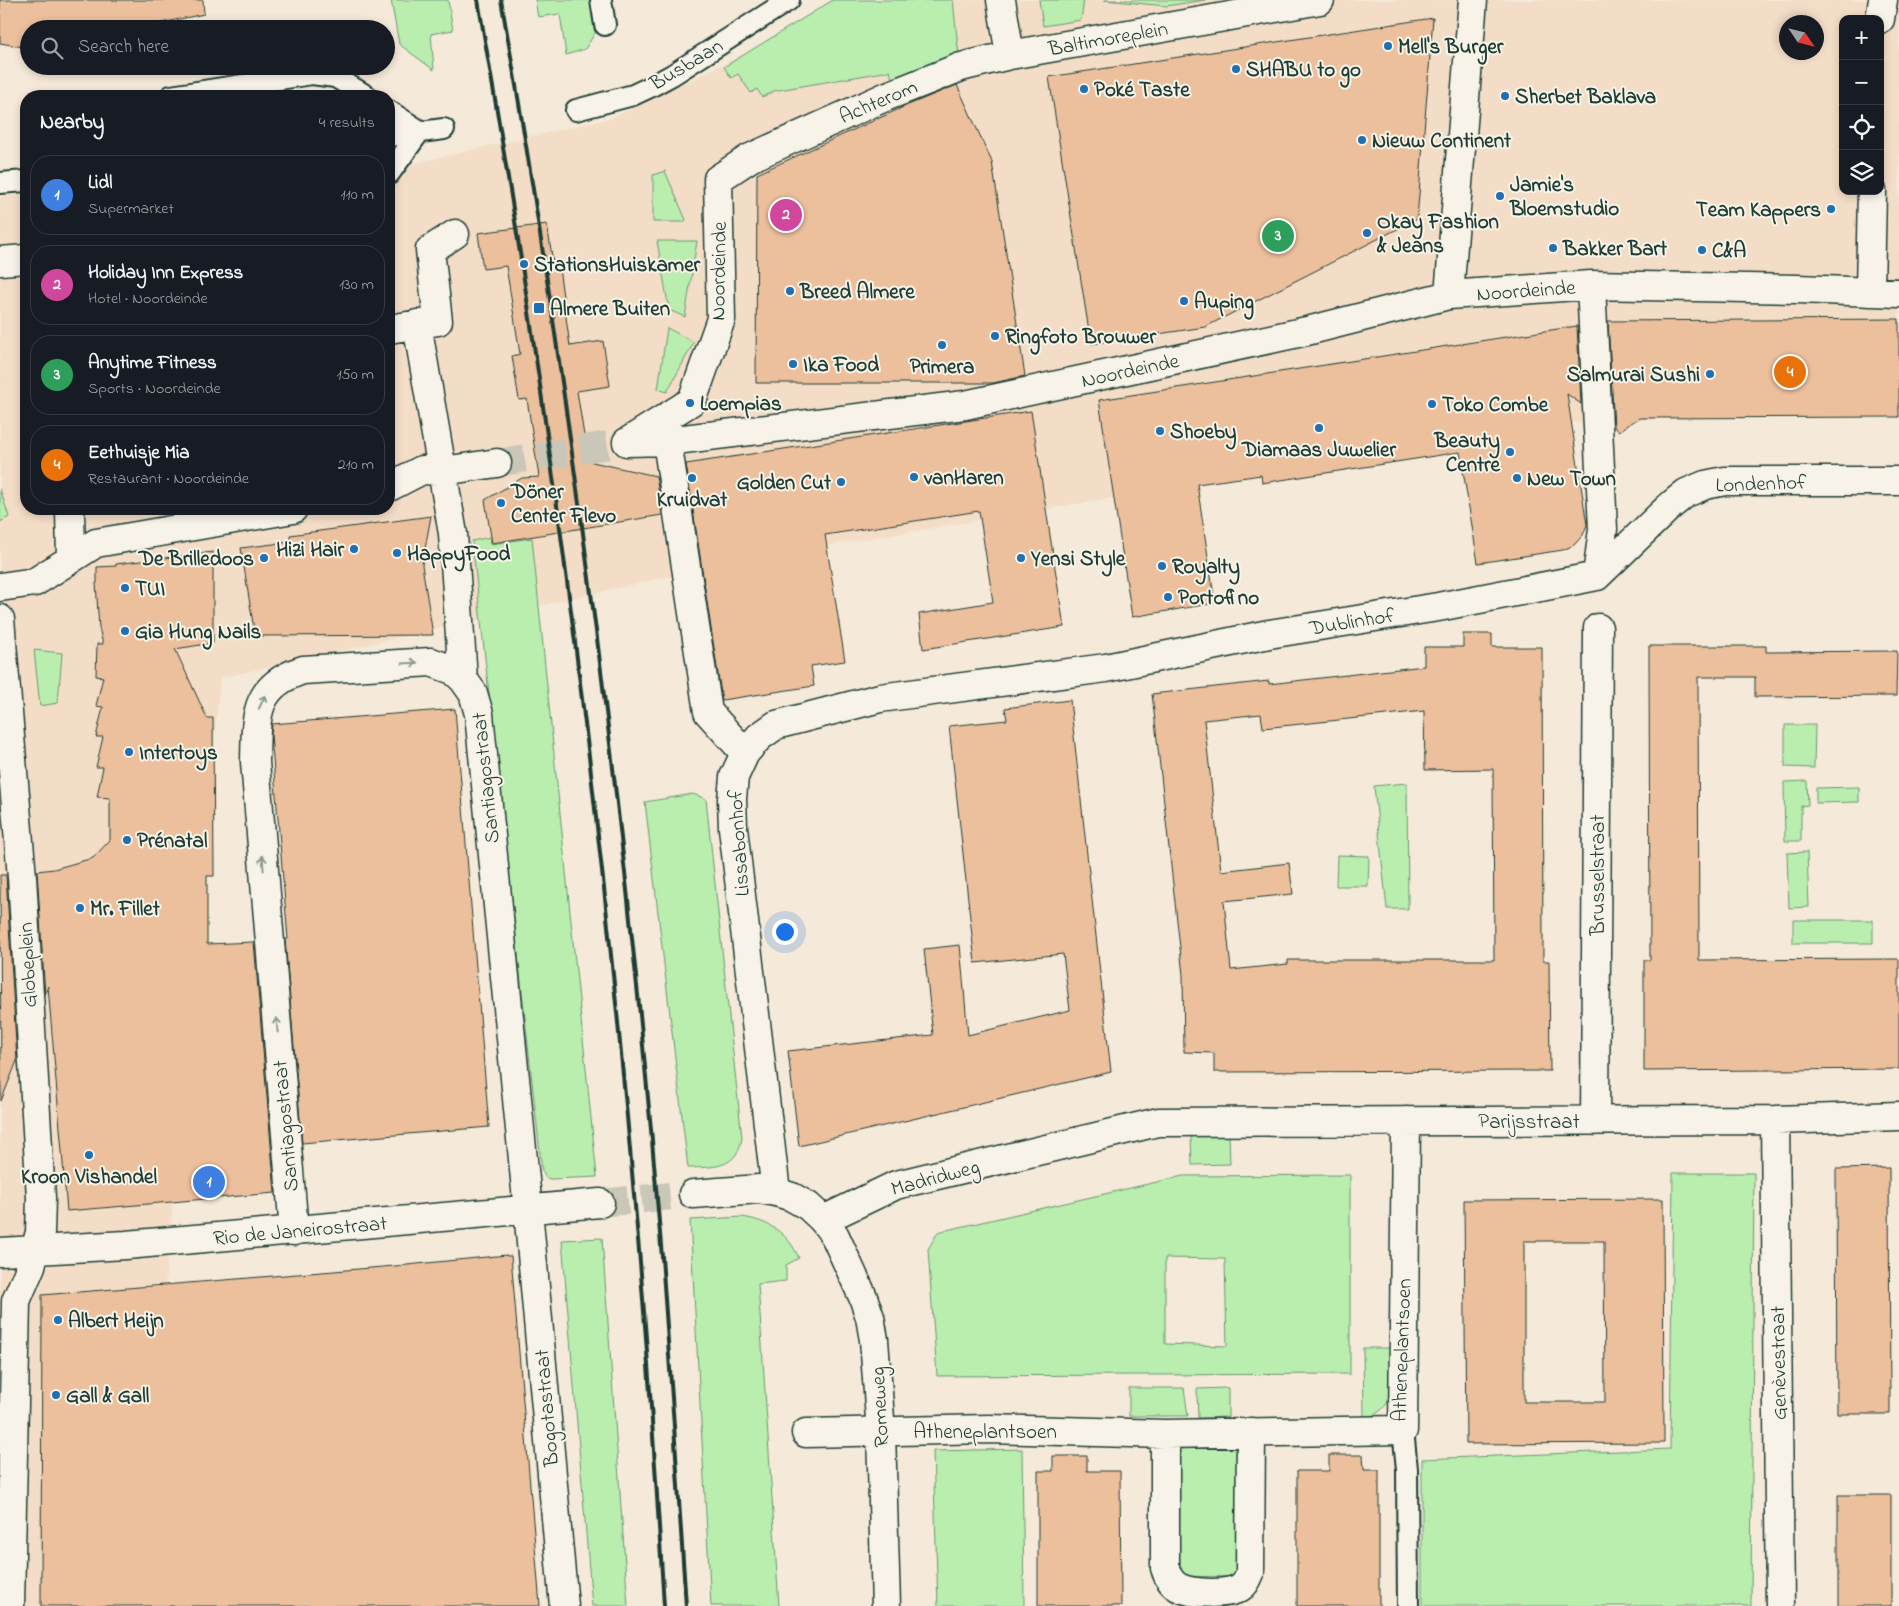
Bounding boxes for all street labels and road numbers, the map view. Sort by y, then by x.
street label: Baltimoreplein [1045,15,1170,65]
street label: Busbaan [644,32,729,100]
street label: Achterom [835,73,923,133]
street label: Noordeinde [704,221,736,321]
street label: Noordeinde [1476,274,1577,310]
street label: Noordeinde [1079,347,1183,397]
street label: Londenhof [1715,468,1807,502]
street label: Dublinhof [1306,601,1397,645]
street label: Santiagostraat [465,711,511,845]
street label: Lissabonhof [721,788,759,897]
street label: Brusselstraat [1584,815,1614,936]
street label: Globeplein [12,921,46,1008]
street label: Santiagostraat [266,1059,310,1193]
street label: Parijsstraat [1478,1108,1580,1138]
street label: Madridweg [888,1153,984,1207]
street label: Rio de Janeirostraat [212,1209,388,1255]
street label: Atheneplantsoen [1386,1278,1420,1422]
street label: Genèvestraat [1764,1305,1796,1420]
street label: Bogotastraat [528,1348,570,1469]
street label: Romeweg [864,1366,900,1448]
street label: Atheneplantsoen [913,1418,1057,1448]

